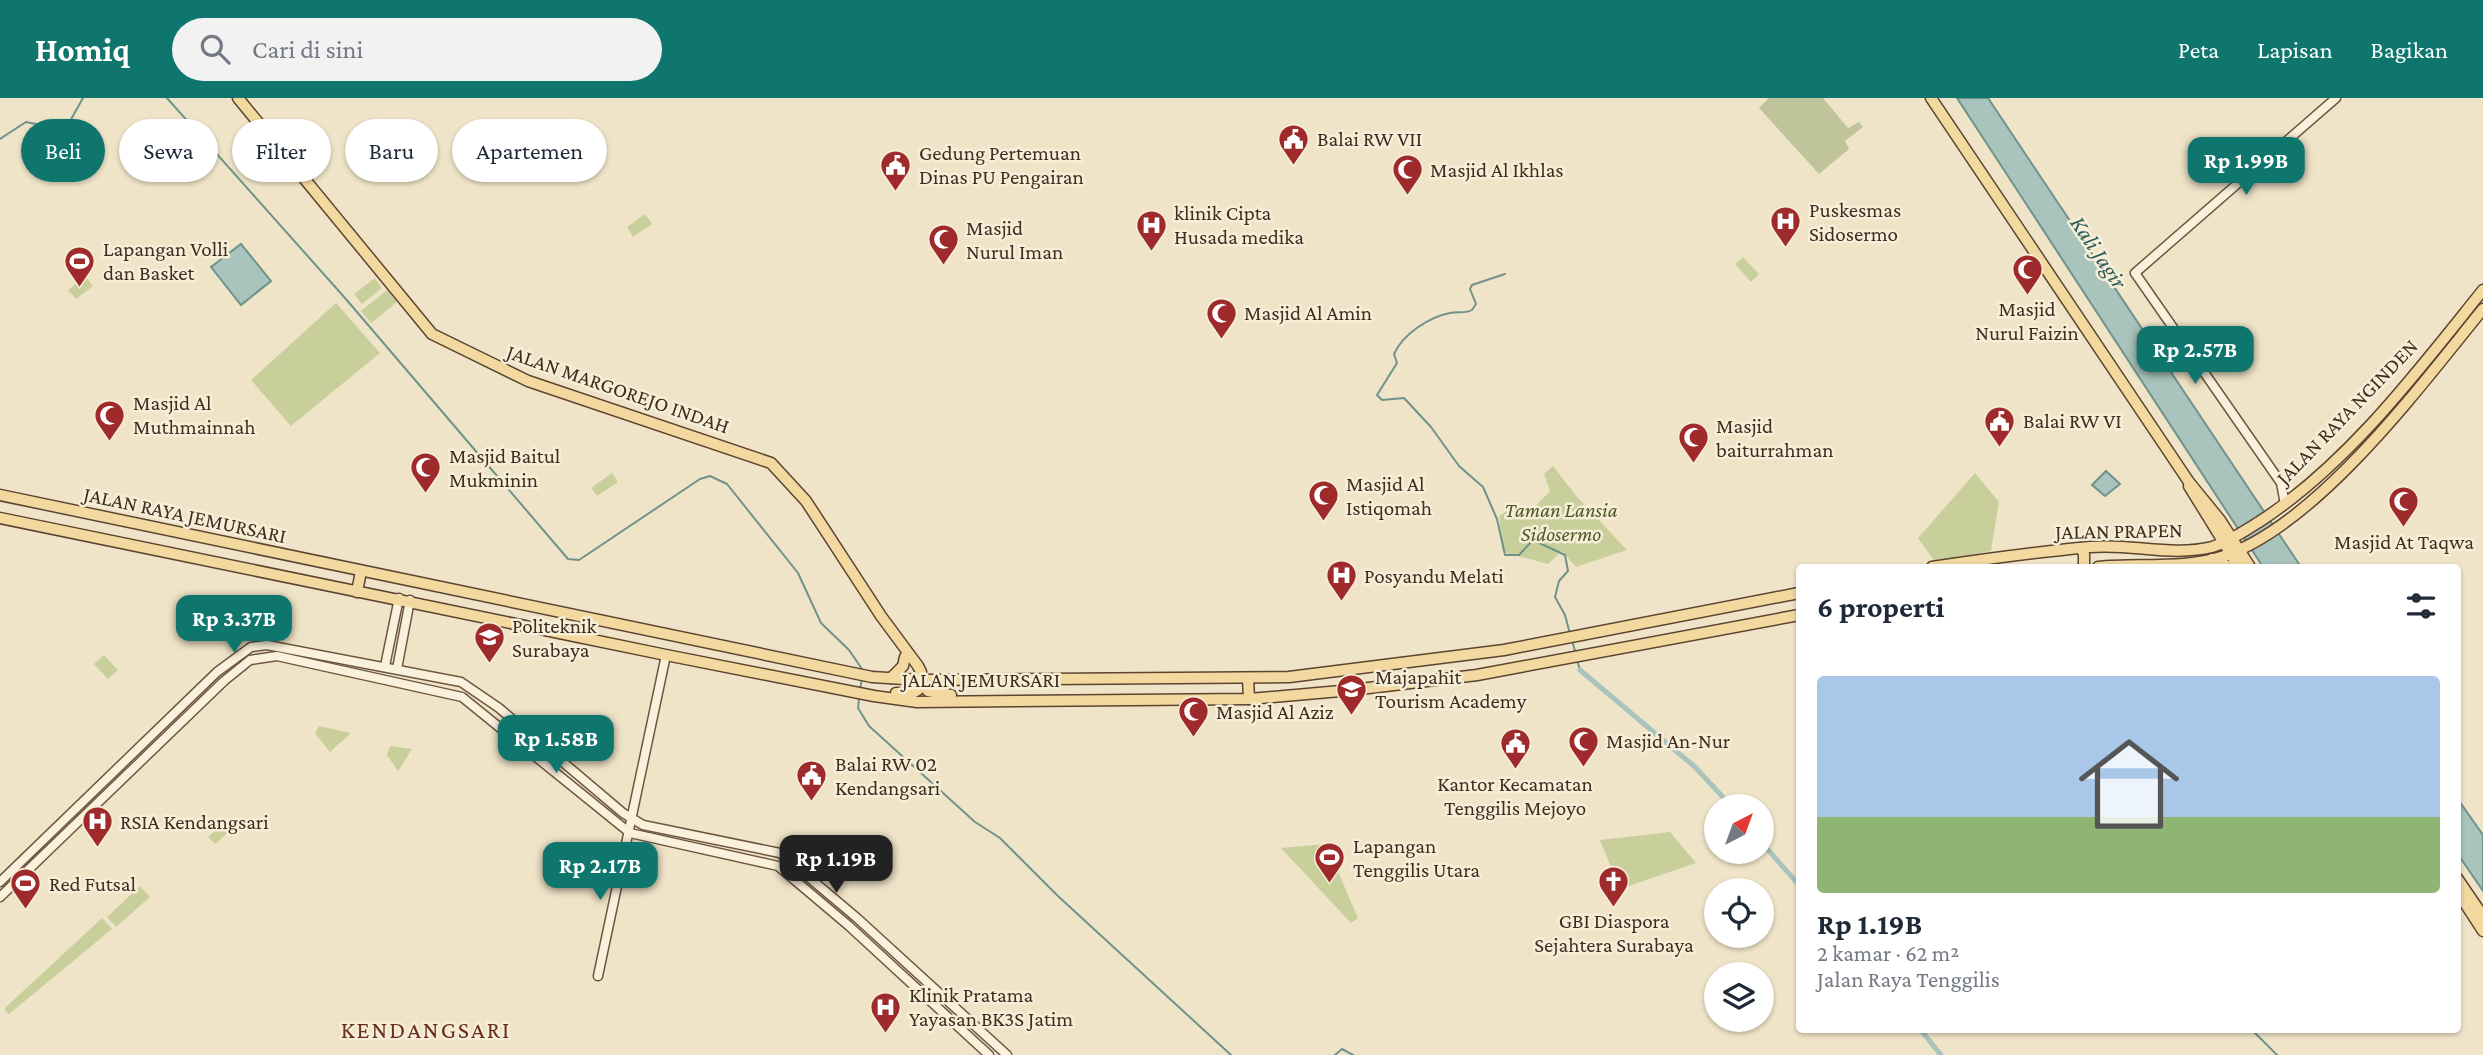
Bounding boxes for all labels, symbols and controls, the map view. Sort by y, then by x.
search box [172,18,662,81]
icon: search [196,30,234,68]
text: Homiq [35,31,130,68]
text: Cari di sini [252,35,363,64]
text: Peta [2178,36,2219,63]
text: Lapisan [2257,36,2333,63]
text: Bagikan [2371,36,2448,63]
chip: Beli [21,119,105,182]
chip: Sewa [119,119,218,182]
chip: Filter [232,119,331,182]
chip: Baru [345,119,438,182]
chip: Apartemen [452,119,607,182]
public building icon: Balai RW VII [1277,122,1311,166]
place label: Balai RW VII [1317,127,1422,151]
pin: Rp 1.99B [2174,138,2318,197]
place label: Gedung Pertemuan Dinas PU Pengairan [919,141,1084,189]
text: Rp 1.99B [2204,147,2288,173]
public building icon: Gedung Pertemuan Dinas PU Pengairan [879,148,913,192]
mosque icon: Masjid Al Ikhlas [1390,153,1424,197]
place label: Masjid Al Ikhlas [1430,158,1564,182]
place label: Puskesmas Sidosermo [1809,198,1901,246]
place label: klinik Cipta Husada medika [1174,201,1304,249]
hospital icon: Puskesmas Sidosermo [1769,205,1803,249]
hospital icon: klinik Cipta Husada medika [1134,208,1168,252]
water label: Kali Jagir [2065,211,2133,294]
place label: Masjid Nurul Iman [966,216,1063,264]
mosque icon: Masjid Nurul Iman [926,223,960,267]
place label: Lapangan Volli dan Basket [103,237,229,285]
sports icon: Lapangan Volli dan Basket [63,244,97,288]
mosque icon: Masjid Nurul Faizin [2010,252,2044,296]
mosque icon: Masjid Al Amin [1204,296,1238,340]
place label: Masjid Nurul Faizin [1975,297,2079,345]
place label: Masjid Al Amin [1244,301,1372,325]
pin: Rp 2.57B [2123,327,2267,386]
street label: JALAN RAYA NGINDEN [2270,334,2423,491]
text: Rp 2.57B [2153,336,2237,362]
street label: JALAN MARGOREJO INDAH [502,339,732,438]
place label: Masjid Al Muthmainnah [133,391,255,439]
mosque icon: Masjid Al Muthmainnah [93,398,127,442]
public building icon: Balai RW VI [1983,404,2017,448]
place label: Balai RW VI [2023,409,2122,433]
place label: Masjid baiturrahman [1716,414,1834,462]
mosque icon: Masjid baiturrahman [1676,421,1710,465]
place label: Masjid Baitul Mukminin [449,444,560,492]
mosque icon: Masjid Baitul Mukminin [409,451,443,495]
place label: Masjid Al Istiqomah [1346,472,1432,520]
mosque icon: Masjid Al Istiqomah [1306,479,1340,523]
street label: JALAN RAYA JEMURSARI [80,481,289,548]
mosque icon: Masjid At Taqwa [2387,485,2421,529]
park label: Taman Lansia Sidosermo [1504,498,1618,546]
street label: JALAN PRAPEN [2053,518,2183,544]
place label: Masjid At Taqwa [2334,530,2474,554]
hospital icon: Posyandu Melati [1324,559,1358,603]
place label: Posyandu Melati [1364,564,1504,588]
icon: filters [2402,587,2440,625]
text: 6 properti [1817,590,1945,623]
pin: Rp 3.37B [162,596,306,655]
text: Rp 3.37B [192,605,276,631]
place label: Politeknik Surabaya [512,614,596,662]
school or university icon: Politeknik Surabaya [472,621,506,665]
place label: Majapahit Tourism Academy [1375,665,1527,713]
street label: JALAN JEMURSARI [900,668,1060,692]
school or university icon: Majapahit Tourism Academy [1335,672,1369,716]
mosque icon: Masjid Al Aziz [1176,695,1210,739]
place label: Masjid Al Aziz [1216,700,1334,724]
pin: Rp 1.58B [484,716,628,775]
icon: home [2066,721,2192,847]
mosque icon: Masjid An-Nur [1566,724,1600,768]
text: Rp 1.58B [514,725,598,751]
public building icon: Kantor Kecamatan Tenggilis Mejoyo [1498,727,1532,771]
place label: Masjid An-Nur [1606,729,1731,753]
place label: Balai RW 02 Kendangsari [835,752,941,800]
public building icon: Balai RW 02 Kendangsari [795,759,829,803]
place label: Kantor Kecamatan Tenggilis Mejoyo [1437,772,1593,820]
north arrow [1704,794,1774,864]
map controls [1704,794,1774,1032]
hospital icon: RSIA Kendangsari [80,805,114,849]
place label: RSIA Kendangsari [120,810,269,834]
place label: Lapangan Tenggilis Utara [1353,834,1480,882]
pin: Rp 1.19B [764,836,908,895]
sports icon: Lapangan Tenggilis Utara [1313,841,1347,885]
pin: Rp 2.17B [528,842,672,902]
text: Rp 1.19B [796,845,876,871]
text: Rp 2.17B [559,852,641,878]
church icon: GBI Diaspora Sejahtera Surabaya [1597,864,1631,908]
sports icon: Red Futsal [9,867,43,911]
place label: Red Futsal [49,872,136,896]
button: locate [1704,878,1774,948]
text: Rp 1.19B [1817,907,1922,940]
place label: GBI Diaspora Sejahtera Surabaya [1534,909,1694,957]
text: 2 kamar · 62 m² [1817,940,1959,966]
button: layers [1704,962,1774,1032]
text: Jalan Raya Tenggilis [1817,966,2000,992]
place label: Klinik Pratama Yayasan BK3S Jatim [909,983,1073,1031]
hospital icon: Klinik Pratama Yayasan BK3S Jatim [869,990,903,1034]
district label: KENDANGSARI [341,1016,511,1043]

